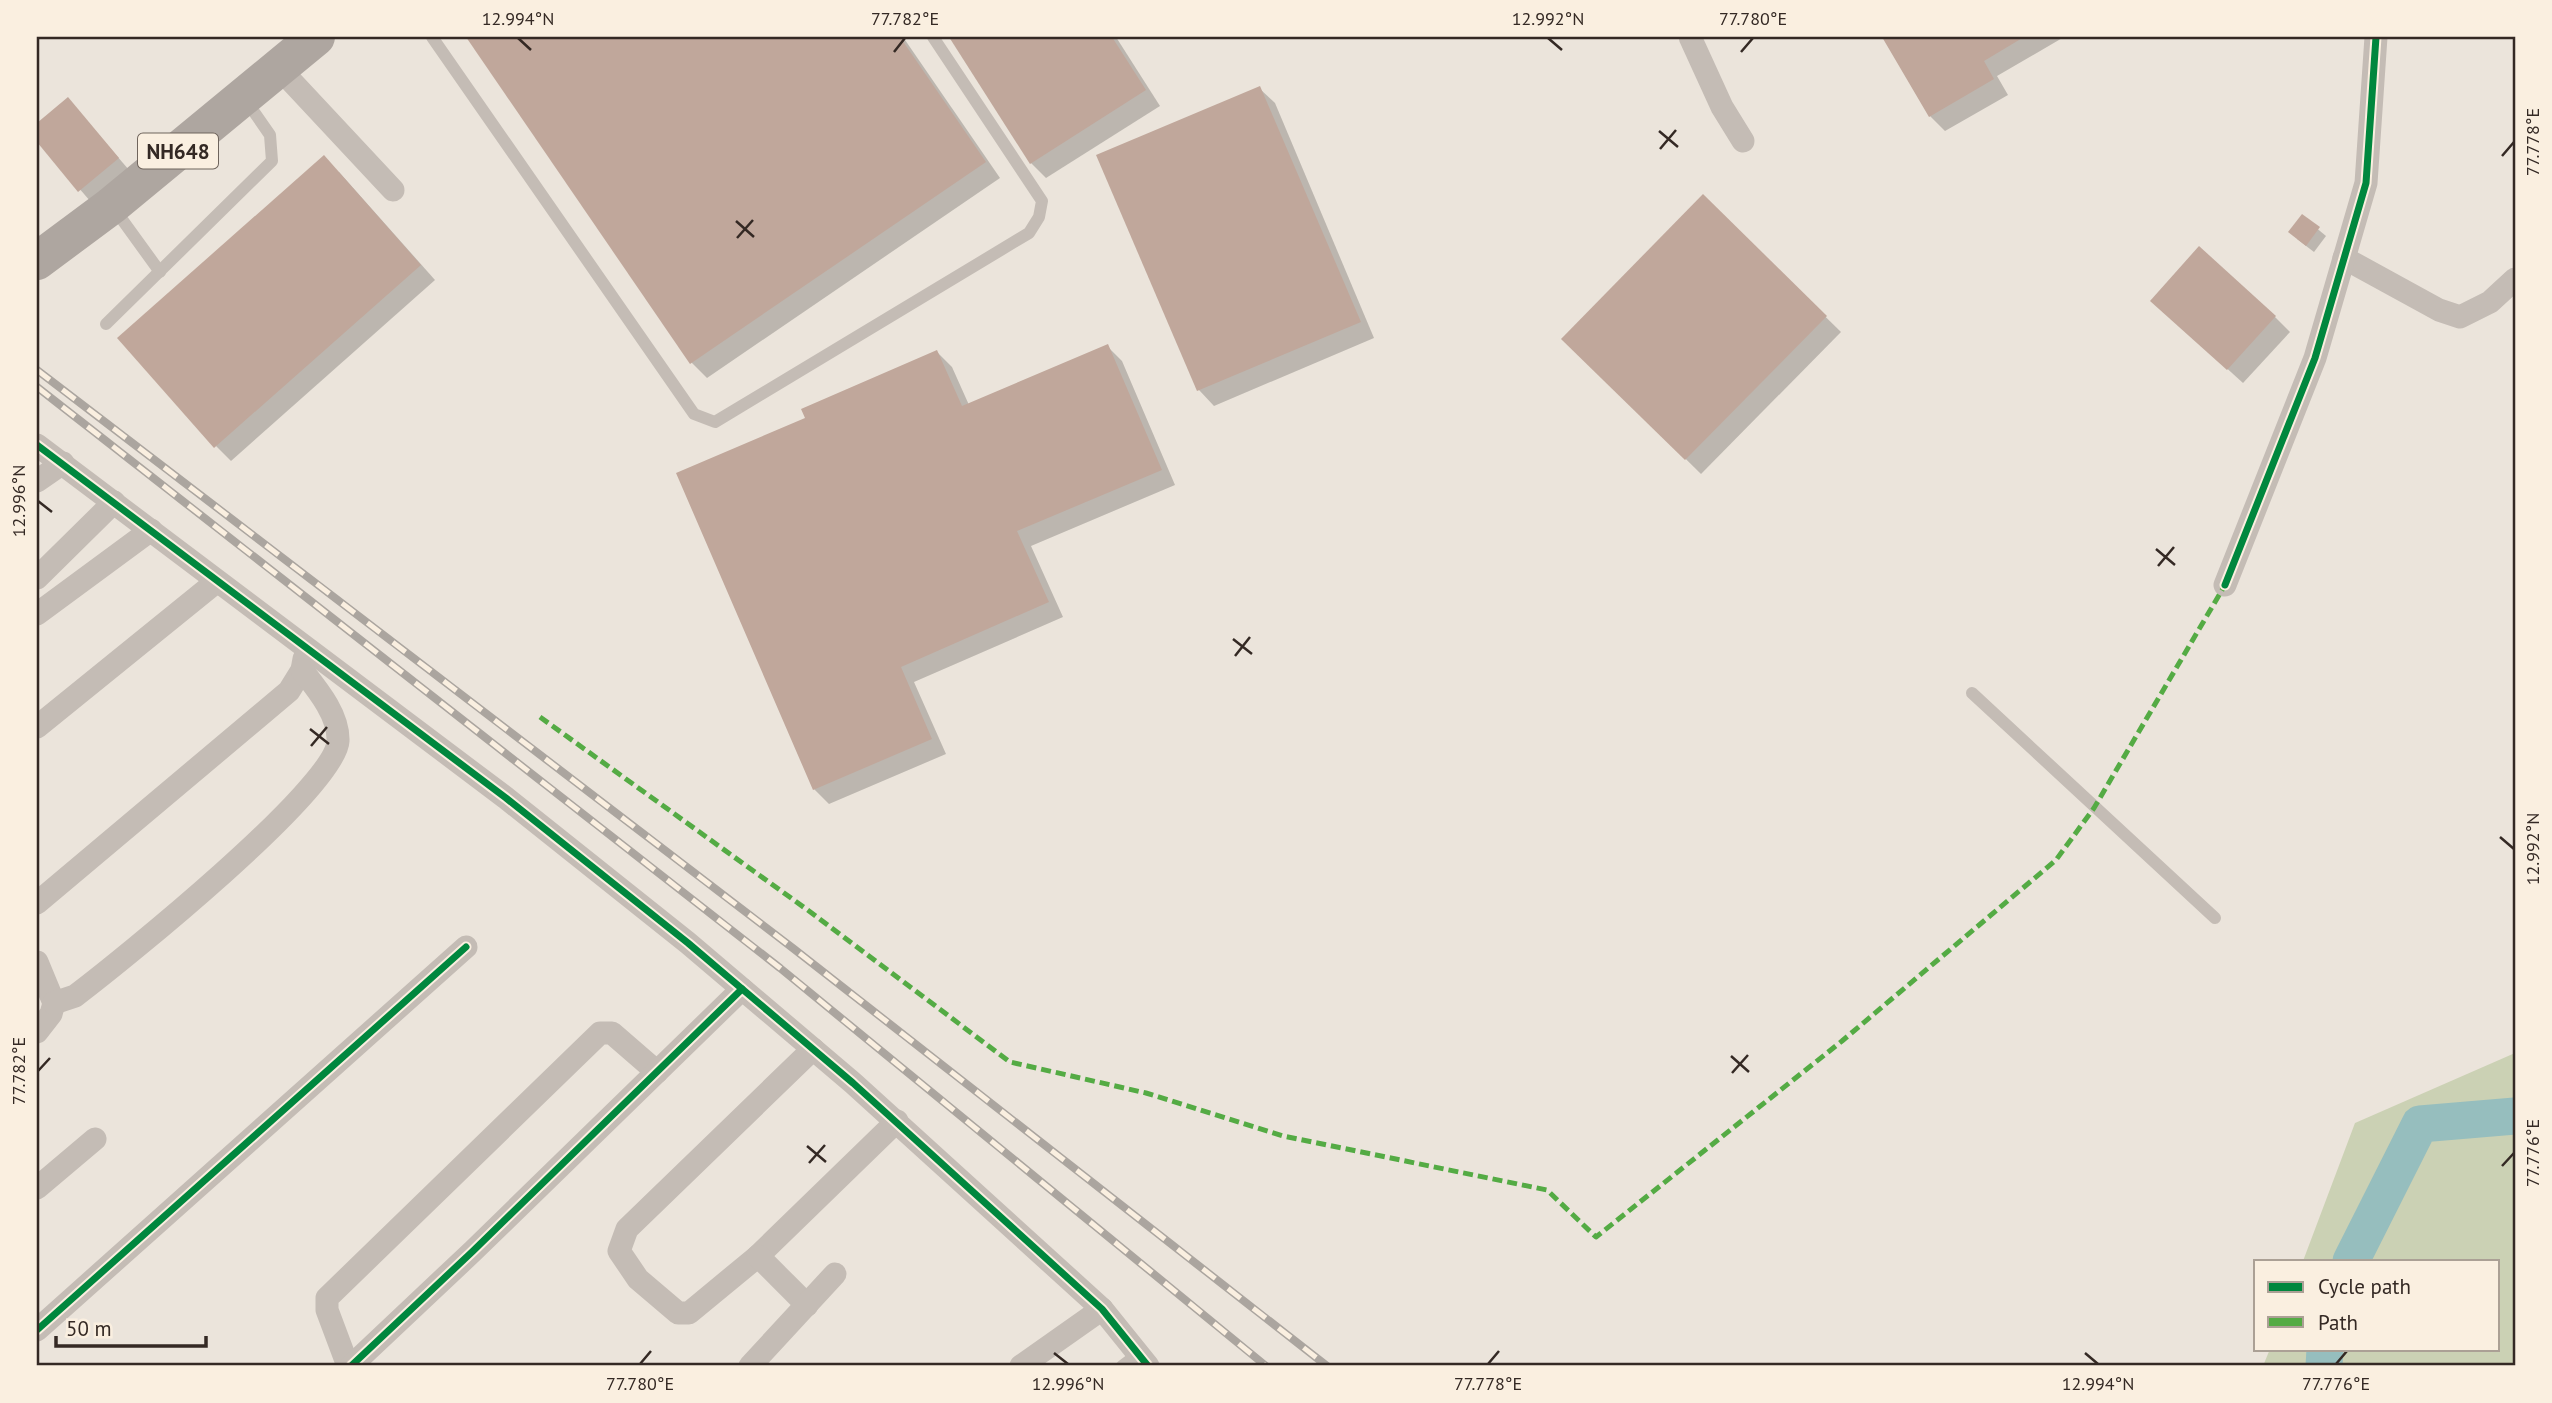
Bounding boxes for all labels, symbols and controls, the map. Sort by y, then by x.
text: 12.994°N [482,7,554,30]
text: 77.782°E [871,7,939,30]
text: 12.992°N [1512,7,1584,30]
text: 77.780°E [1719,7,1787,30]
text: 77.778°E [2521,108,2544,176]
road number: NH648 [138,134,218,168]
text: 12.996°N [7,465,30,537]
text: 12.992°N [2521,813,2544,885]
text: 77.782°E [7,1037,30,1105]
text: 77.776°E [2521,1119,2544,1187]
legend [2254,1260,2500,1350]
text: Cycle path [2318,1273,2411,1300]
scale bar [56,1305,206,1349]
text: Path [2318,1309,2358,1336]
text: 50 m [66,1315,112,1342]
text: 77.780°E [606,1372,674,1395]
text: 12.996°N [1032,1372,1104,1395]
text: 77.778°E [1454,1372,1522,1395]
text: 12.994°N [2062,1372,2134,1395]
text: 77.776°E [2302,1372,2370,1395]

